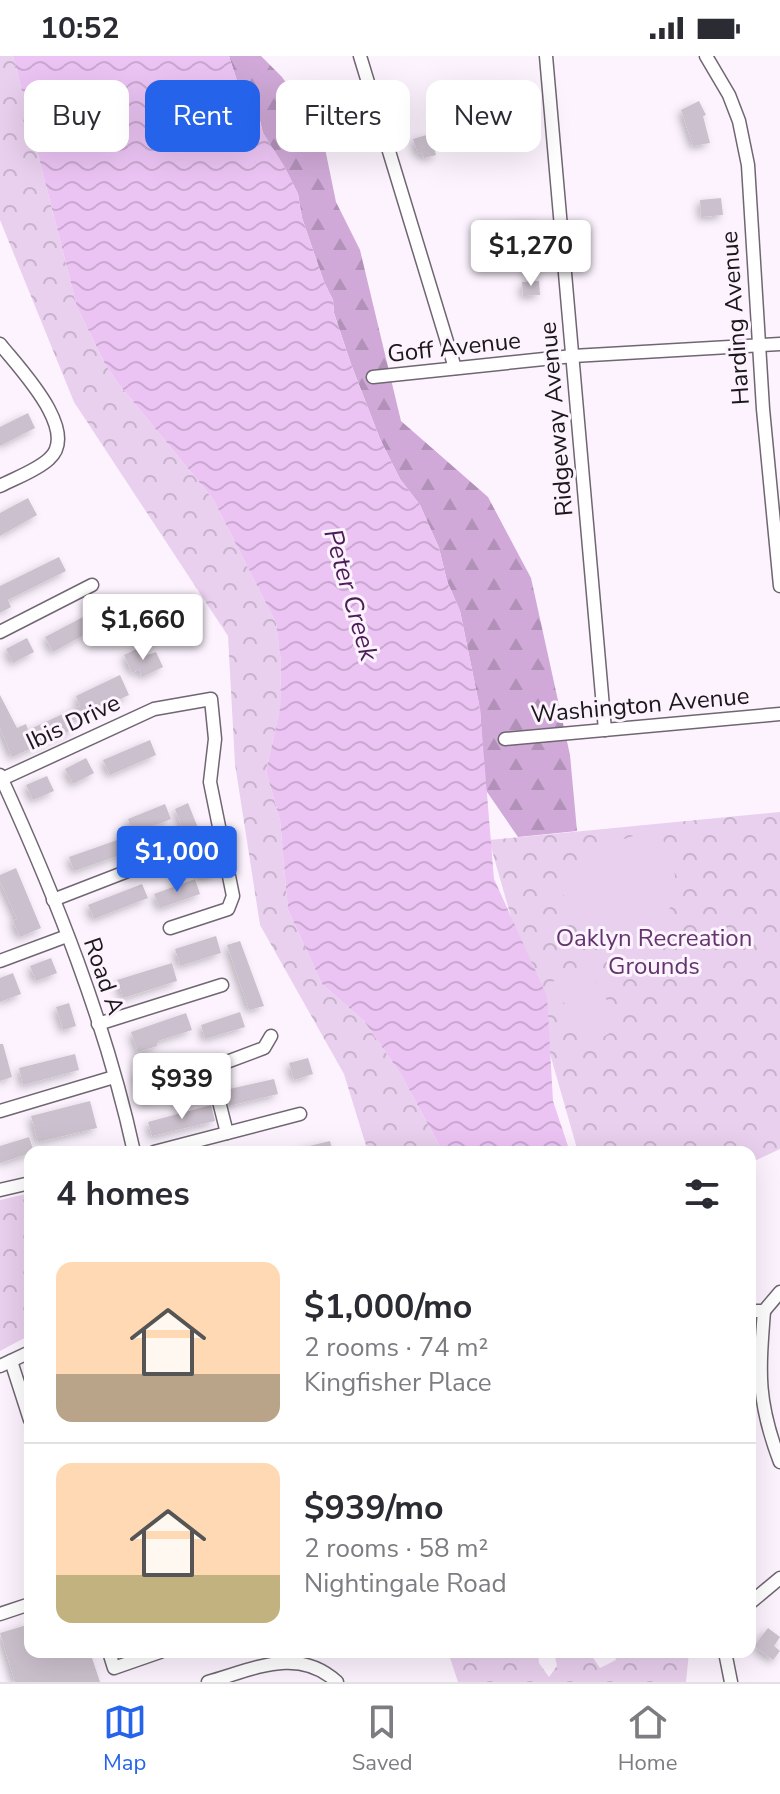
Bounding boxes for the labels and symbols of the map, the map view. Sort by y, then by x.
pin: $1,270 [466,220,596,288]
street label: Harding Avenue [713,230,757,406]
street label: Ridgeway Avenue [532,320,580,518]
street label: Goff Avenue [386,324,522,370]
water label: Peter Creek [315,525,387,666]
pin: $1,660 [78,594,208,662]
street label: Washington Avenue [529,680,751,730]
street label: Ibis Drive [21,686,125,758]
pin: $1,000 [112,826,242,894]
park label: Oaklyn Recreation Grounds [556,922,752,982]
street label: Road A [76,933,132,1019]
pin: $939 [135,1053,229,1121]

